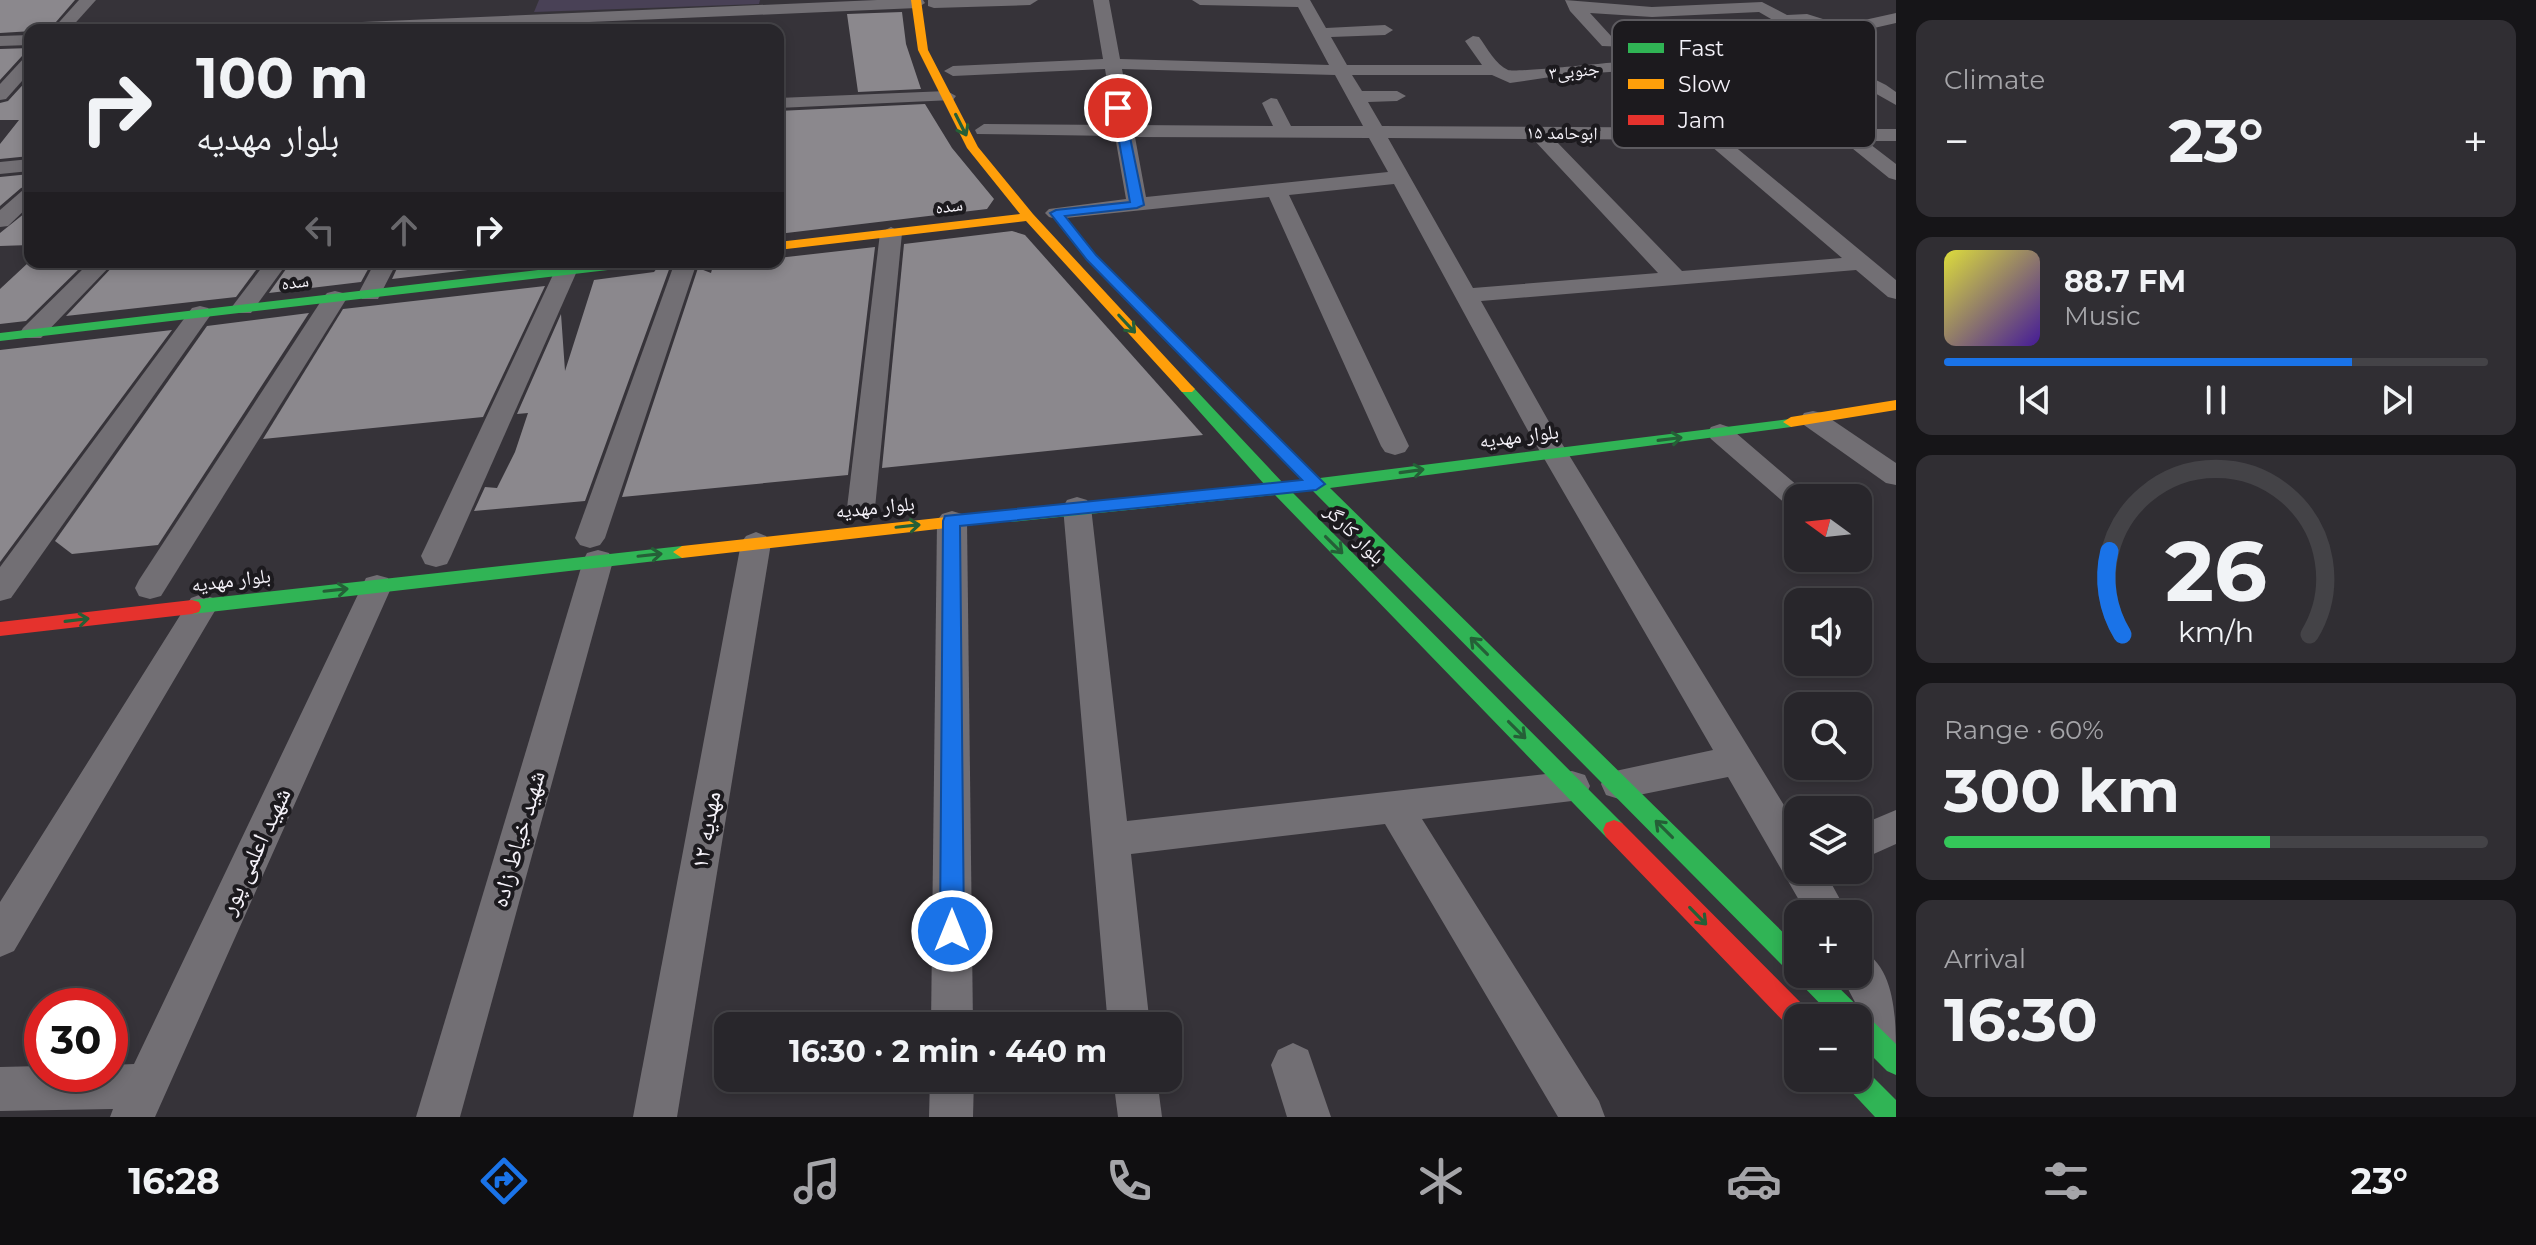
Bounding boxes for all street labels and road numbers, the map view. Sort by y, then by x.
street label: جنوبی۳ [1548,57,1600,85]
street label: ابوحامد ۱۵ [1526,121,1598,145]
street label: سده [934,193,964,219]
street label: سده [280,269,310,295]
street label: بلوار مهدیه [1478,419,1560,453]
street label: بلوار مهدیه [834,491,916,523]
street label: بلوار کارگر [1319,498,1390,569]
street label: بلوار مهدیه [190,563,272,597]
street label: شهید خیاط زاده [484,767,551,910]
street label: شهید اعلمی پور [212,783,297,920]
street label: مهدیه ۱۲ [684,789,727,871]

